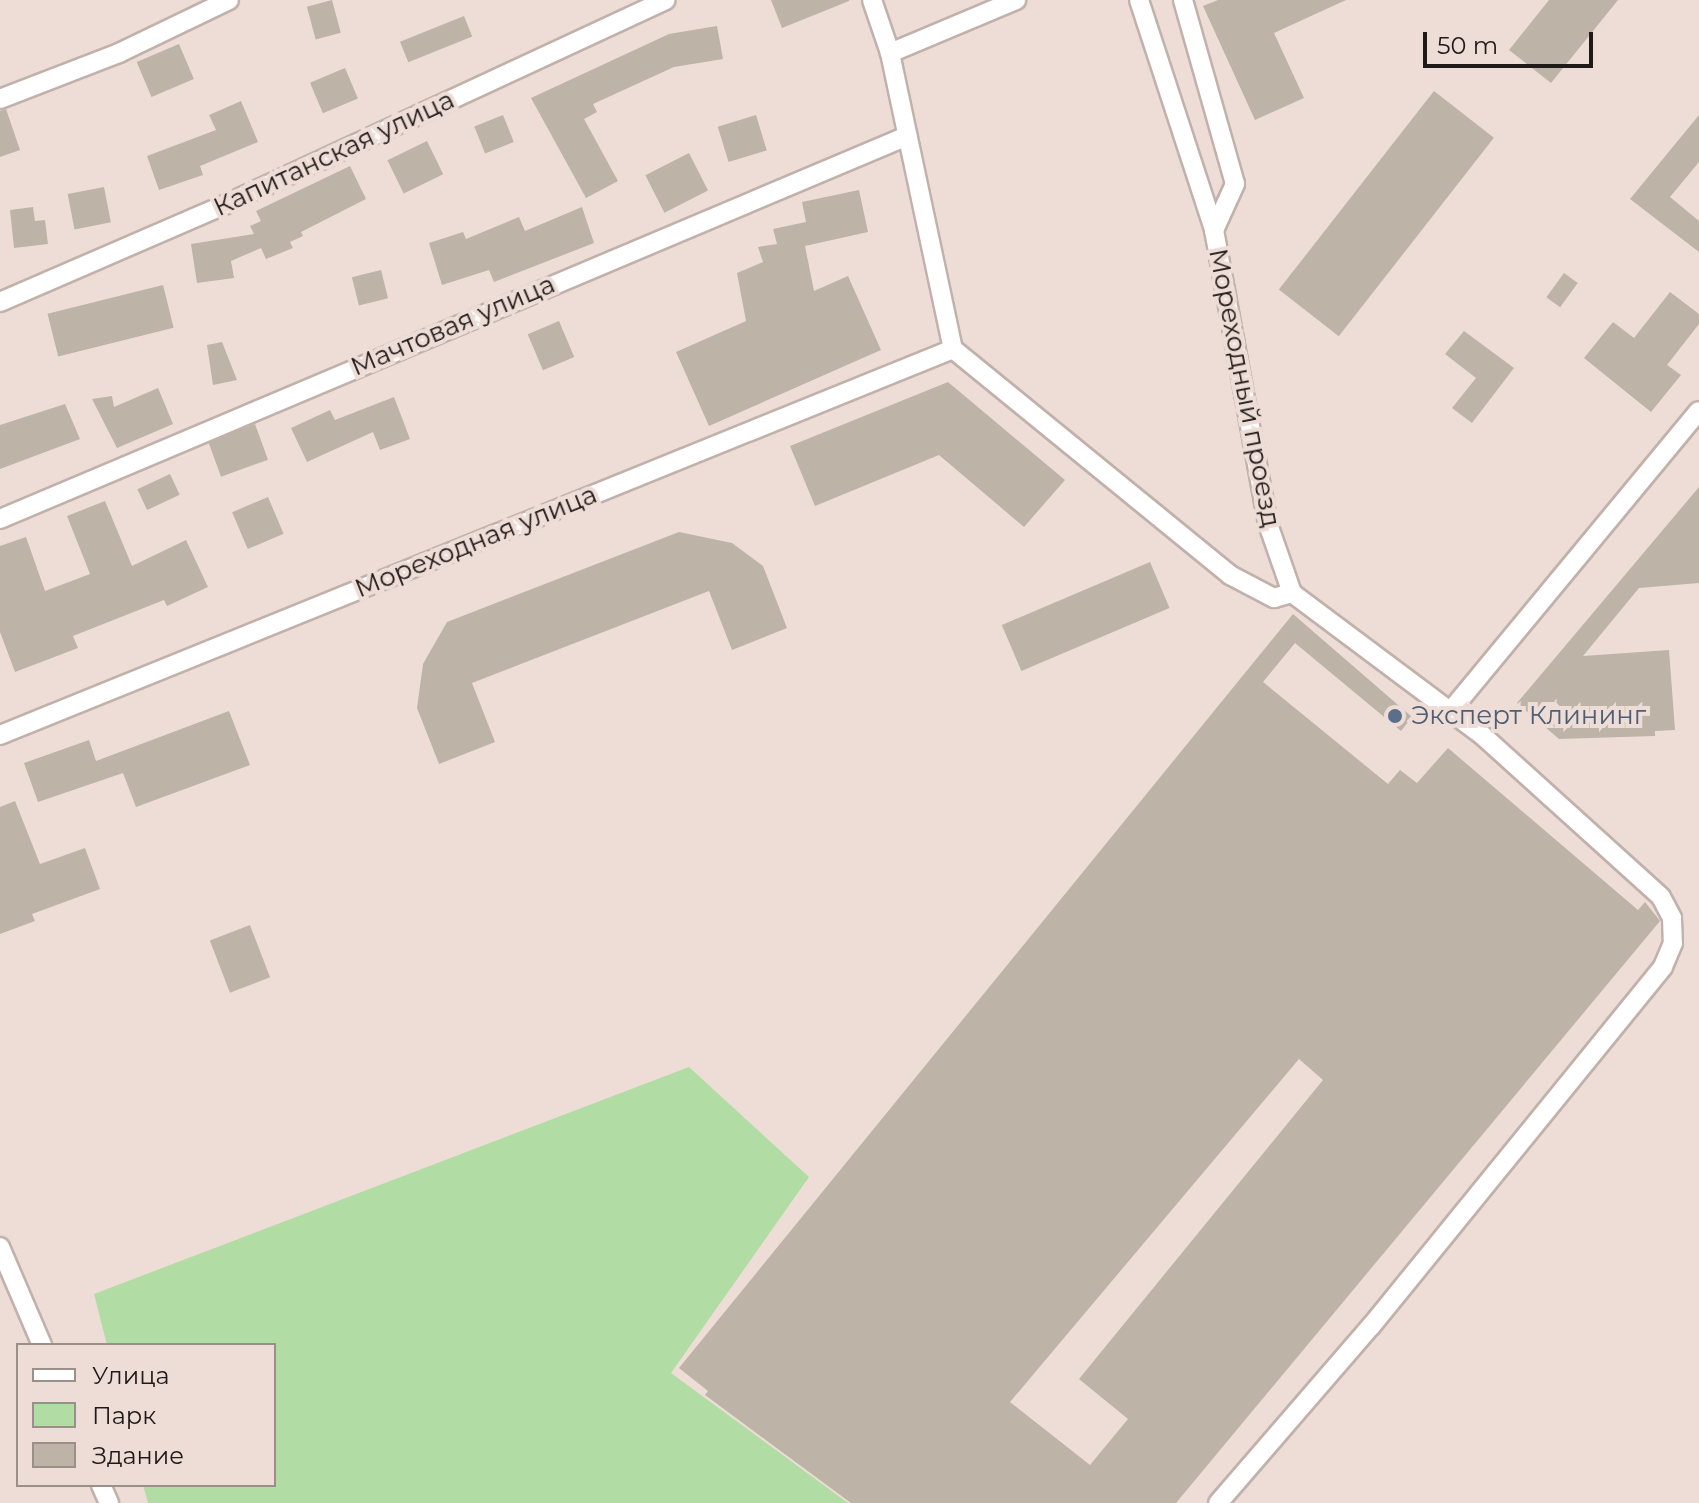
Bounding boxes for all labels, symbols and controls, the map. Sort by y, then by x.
scale bar [1427,16,1597,66]
text: 50 m [1437,31,1498,60]
street label: Капитанская улица [209,85,459,223]
street label: Мореходный проезд [1202,246,1286,530]
street label: Мачтовая улица [346,269,560,383]
street label: Мореходная улица [350,479,602,605]
place label: Эксперт Клининг [1411,700,1646,732]
marker: Эксперт Клининг [1386,707,1404,725]
legend [16,1343,276,1487]
text: Улица [92,1361,170,1390]
text: Парк [92,1401,156,1430]
text: Здание [92,1441,184,1470]

